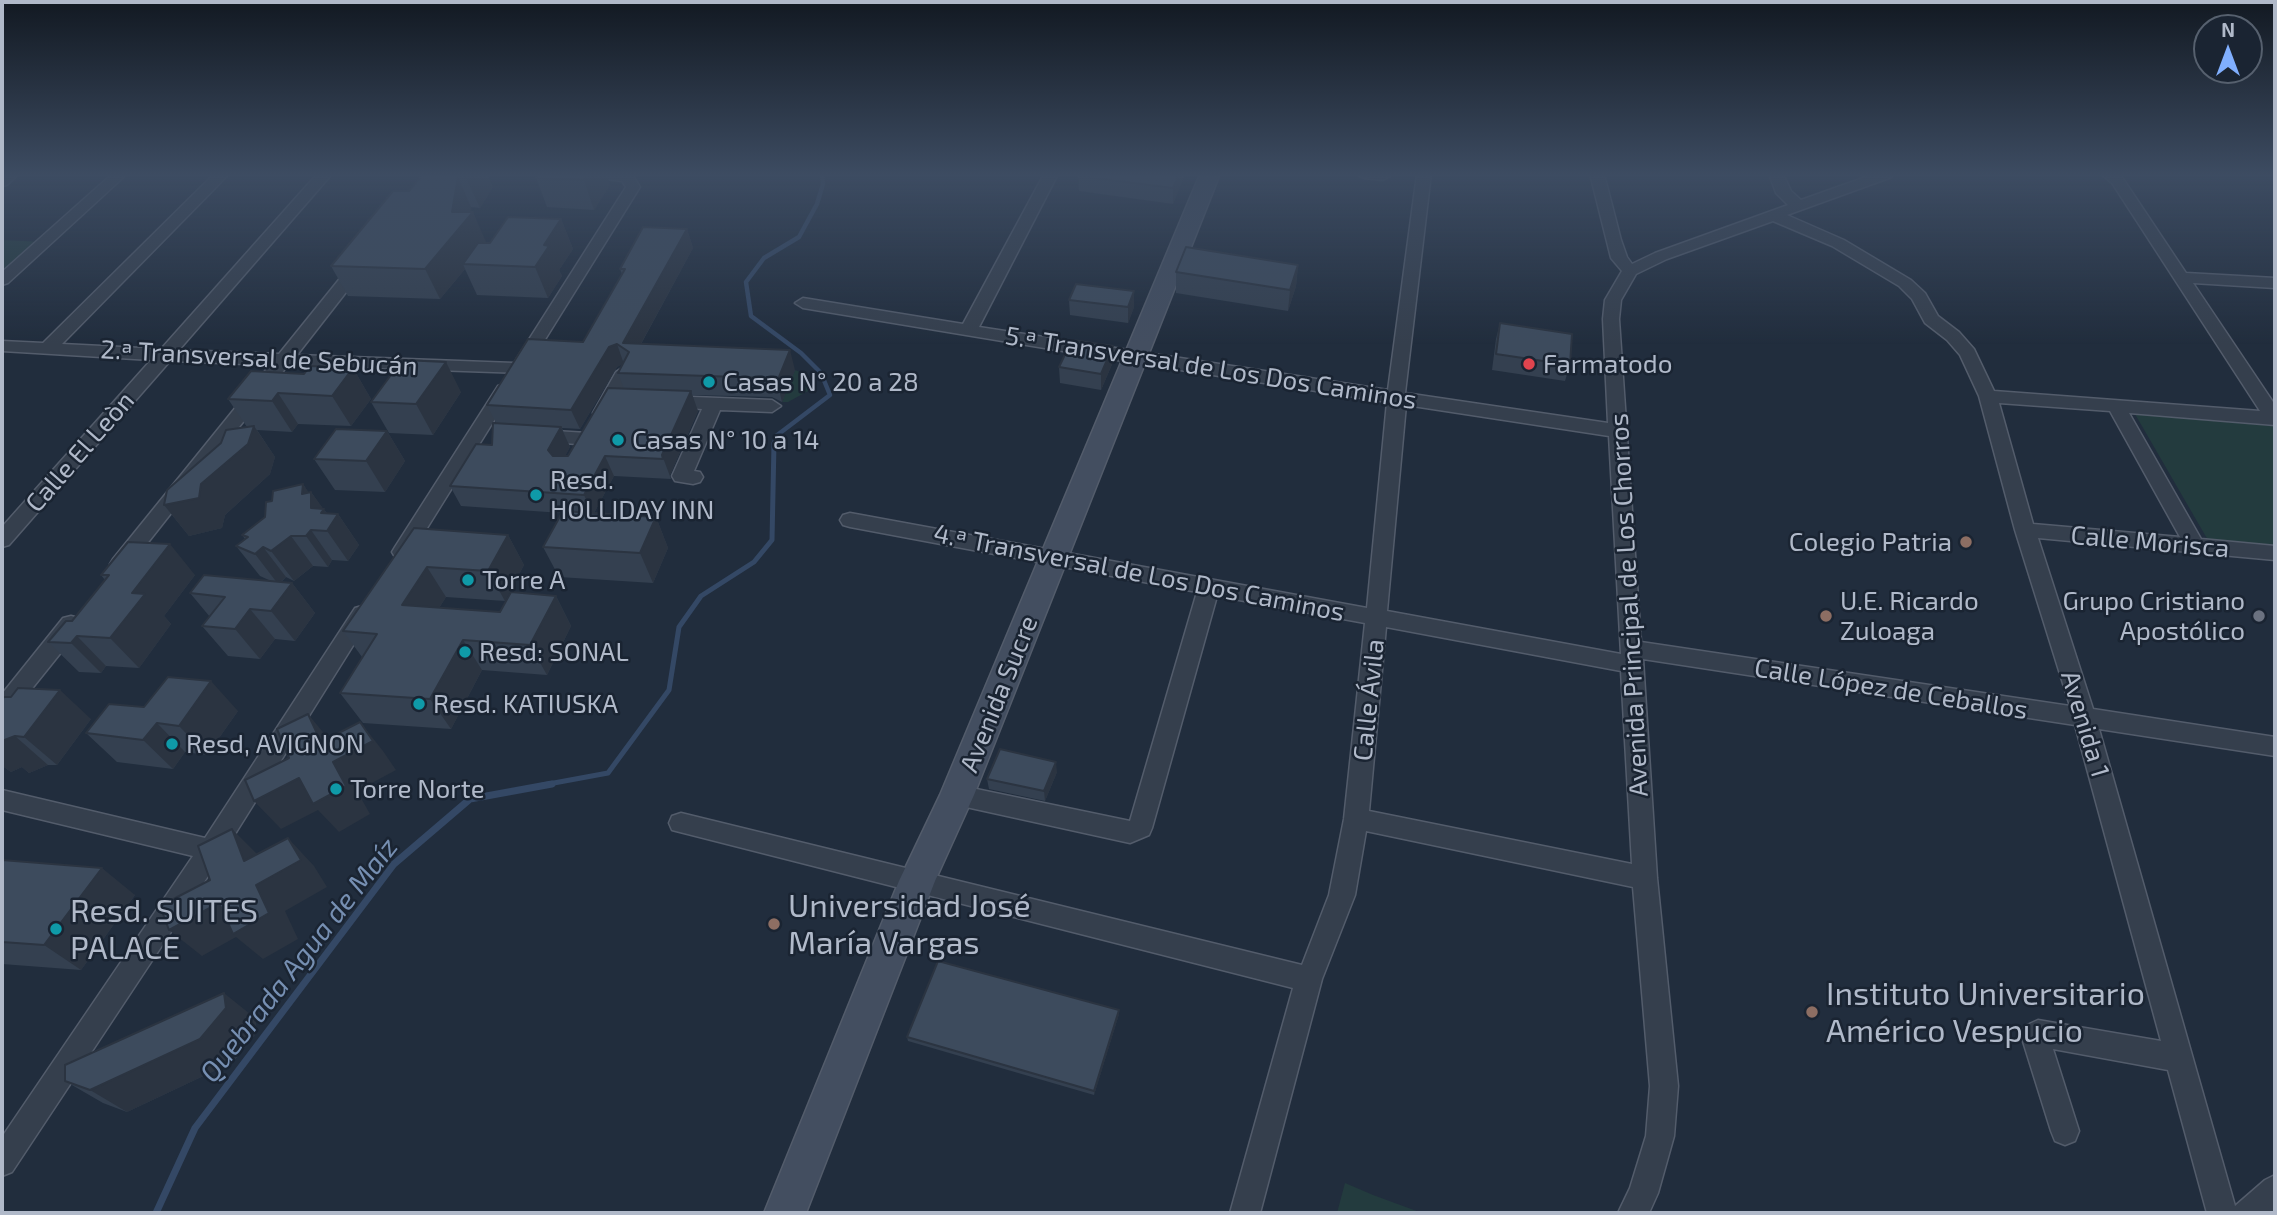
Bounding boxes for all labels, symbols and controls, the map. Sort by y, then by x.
north arrow [2193,14,2263,84]
text: N [2221,18,2235,41]
street label: 5.ª Transversal de Los Dos Caminos [1003,320,1419,416]
street label: 2.ª Transversal de Sebucán [100,334,418,382]
place label: Farmatodo [1543,348,1673,380]
marker: Farmatodo [1521,356,1537,372]
place label: Casas N° 20 a 28 [723,366,919,398]
marker: Casas N° 20 a 28 [701,374,717,390]
street label: Calle El Leòn [19,385,141,519]
street label: Avenida Principal de Los Chorros [1603,412,1655,798]
place label: Casas N° 10 a 14 [632,424,819,456]
marker: Casas N° 10 a 14 [610,432,626,448]
place label: Resd. HOLLIDAY INN [550,464,714,526]
marker: Resd. HOLLIDAY INN [528,487,544,503]
street label: 4.ª Transversal de Los Dos Caminos [931,518,1347,628]
street label: Calle Morisca [2069,520,2231,564]
place label: Colegio Patria [1789,526,1952,558]
marker: Colegio Patria [1958,534,1974,550]
place label: Torre A [482,564,565,596]
marker: Torre A [460,572,476,588]
place label: U.E. Ricardo Zuloaga [1840,585,1979,646]
place label: Grupo Cristiano Apostólico [2062,585,2245,646]
marker: U.E. Ricardo Zuloaga [1818,608,1834,624]
marker: Grupo Cristiano Apostólico [2251,608,2267,624]
street label: Avenida Sucre [953,611,1045,777]
place label: Resd: SONAL [479,636,629,668]
street label: Calle Ávila [1347,638,1391,762]
marker: Resd: SONAL [457,644,473,660]
street label: Calle López de Ceballos [1752,652,2030,726]
street label: Avenida 1 [2054,667,2116,781]
place label: Resd. KATIUSKA [433,688,618,720]
marker: Resd. KATIUSKA [411,696,427,712]
place label: Resd, AVIGNON [186,728,364,760]
marker: Resd, AVIGNON [164,736,180,752]
place label: Torre Norte [350,773,485,805]
marker: Torre Norte [328,781,344,797]
water label: Quebrada Agua de Maíz [193,831,405,1089]
place label: Universidad José María Vargas [788,887,1031,962]
place label: Resd. SUITES PALACE [70,892,258,967]
marker: Universidad José María Vargas [766,916,782,932]
marker: Resd. SUITES PALACE [48,921,64,937]
place label: Instituto Universitario Américo Vespucio [1826,975,2145,1050]
marker: Instituto Universitario Américo Vespucio [1804,1004,1820,1020]

